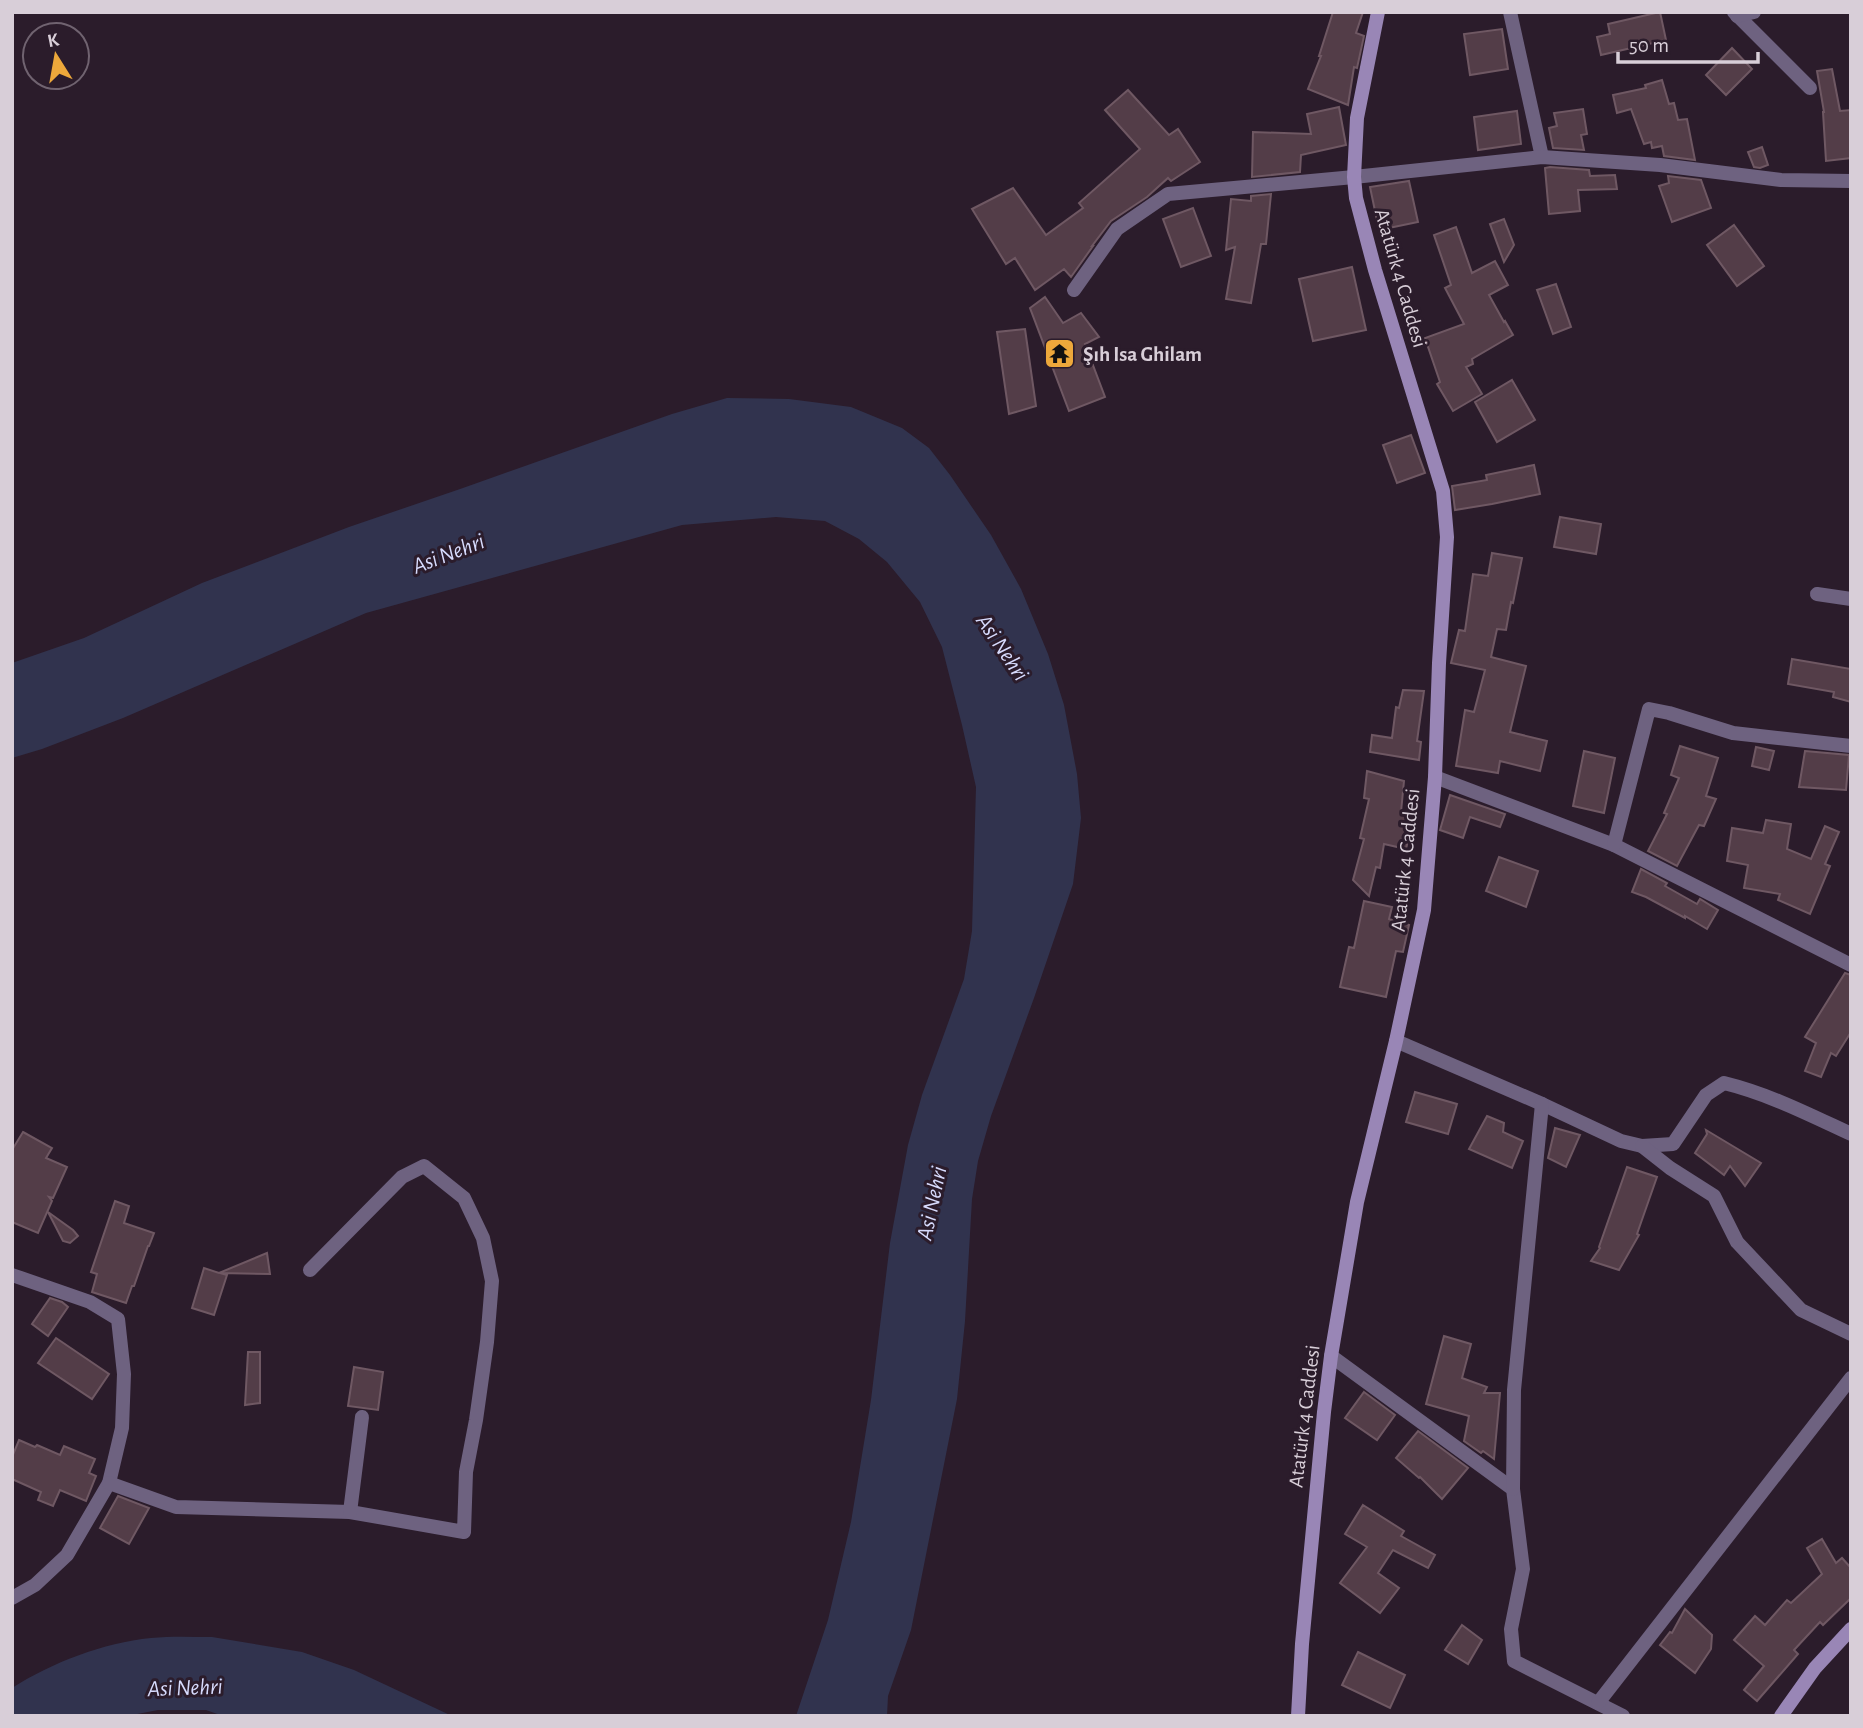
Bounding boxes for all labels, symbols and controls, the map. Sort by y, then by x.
north arrow [21,21,91,91]
scale bar [1618,21,1758,65]
text: K [46,30,61,51]
text: 50 m [1629,35,1669,56]
street label: Atatürk 4 Caddesi [1371,206,1430,350]
temple icon: Şıh Isa Ghilam [1043,337,1077,371]
place label: Şıh Isa Ghilam [1083,344,1202,365]
water label: Asi Nehri [409,530,488,579]
water label: Asi Nehri [971,610,1032,685]
street label: Atatürk 4 Caddesi [1388,788,1423,933]
water label: Asi Nehri [913,1164,951,1243]
street label: Atatürk 4 Caddesi [1285,1344,1324,1489]
water label: Asi Nehri [146,1676,223,1701]

